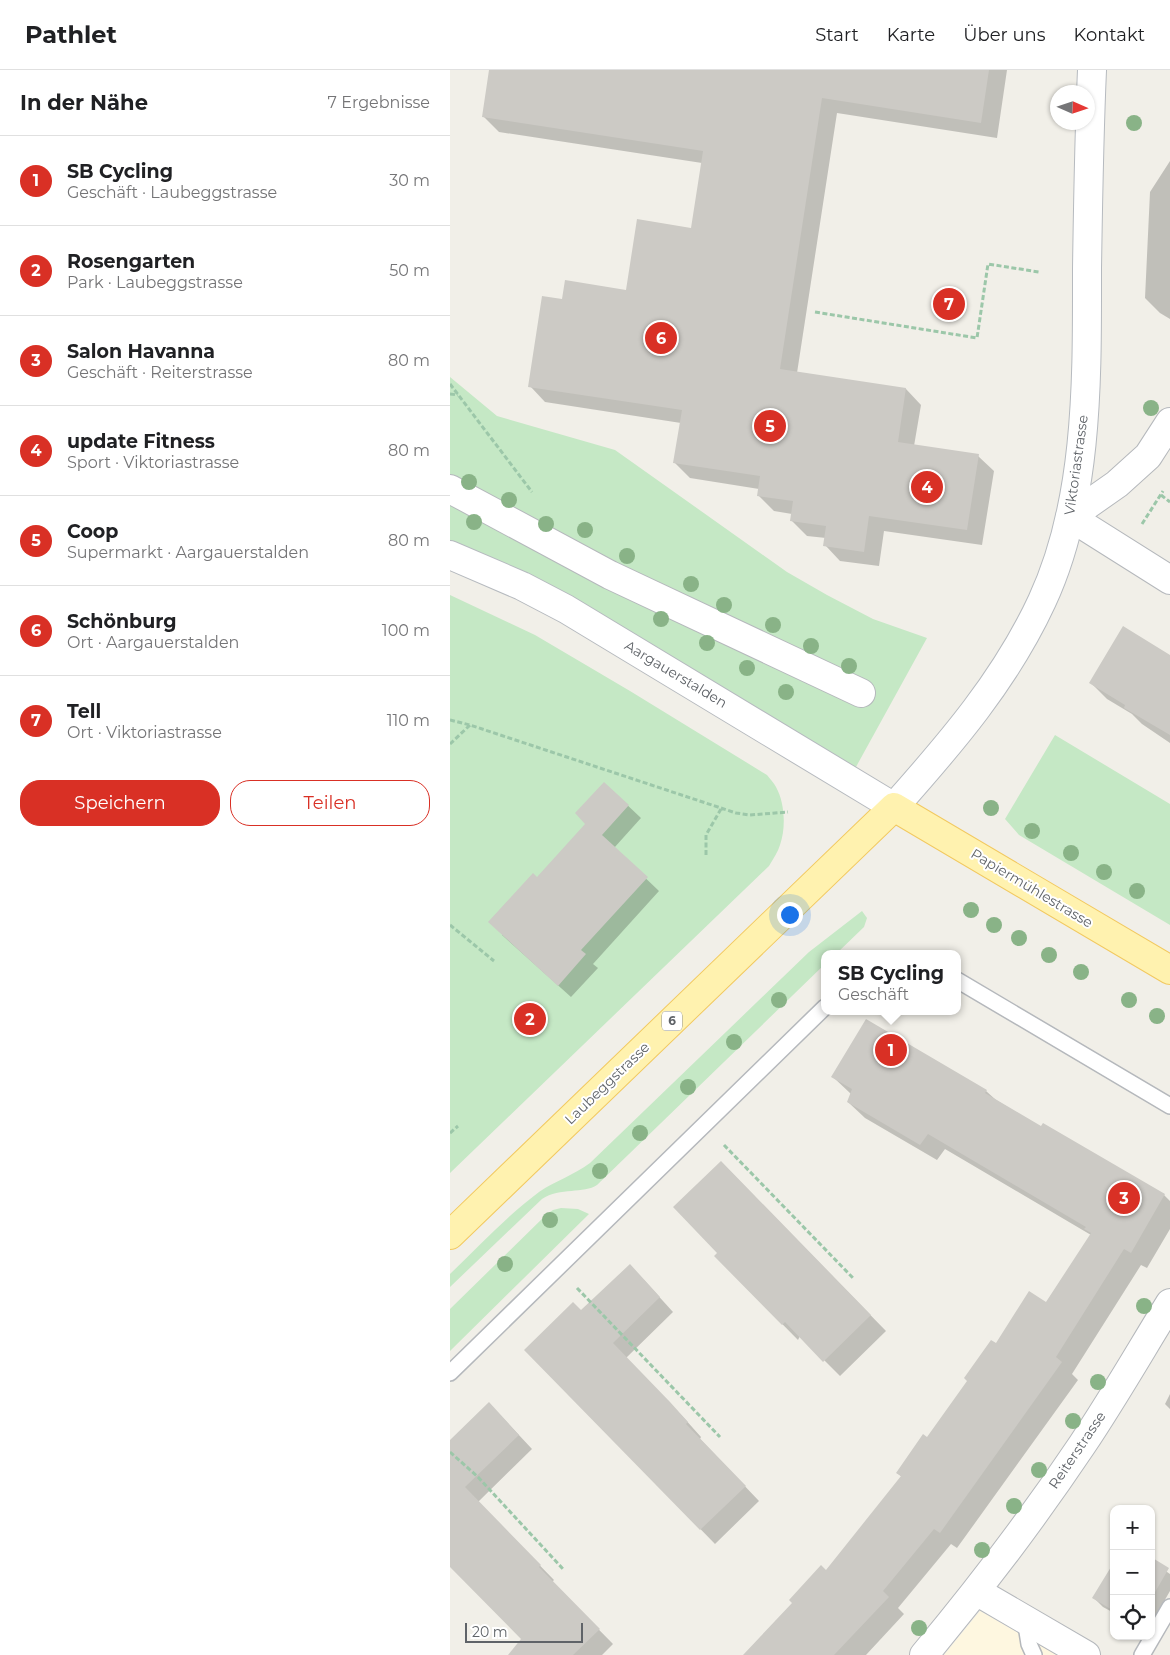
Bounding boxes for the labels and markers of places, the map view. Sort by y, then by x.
pin: 7 [933,285,965,323]
pin: 6 [645,319,677,357]
pin: 5 [754,407,786,445]
pin: 4 [911,468,943,506]
pin: 2 [514,1000,546,1038]
pin: 1 [875,1031,907,1069]
pin: 3 [1108,1179,1140,1217]

